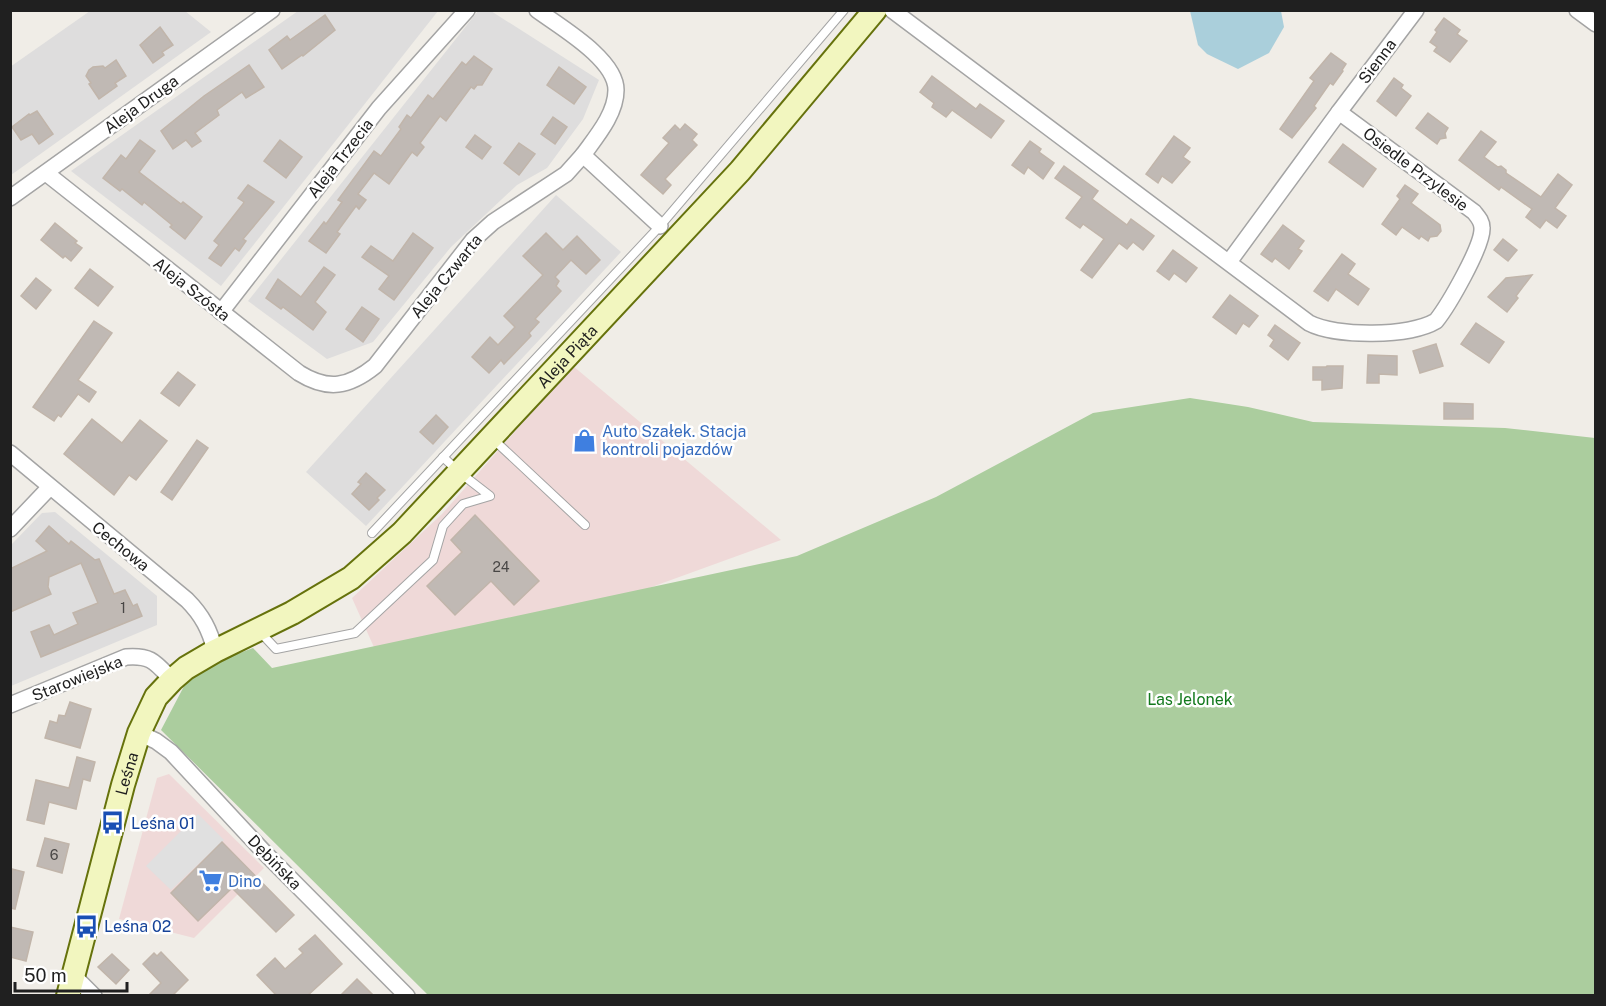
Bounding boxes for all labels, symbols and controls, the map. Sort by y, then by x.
street label: Sienna [1354,35,1400,87]
street label: Aleja Druga [101,71,182,138]
street label: Aleja Trzecia [304,115,377,202]
street label: Osiedle Przylesie [1359,124,1472,215]
street label: Aleja Czwarta [407,230,486,322]
street label: Aleja Szósta [150,254,234,325]
street label: Aleja Piąta [533,321,602,392]
place label: Auto Szałek. Stacja kontroli pojazdów [602,422,746,459]
shop icon: Auto Szałek. Stacja kontroli pojazdów [571,427,597,453]
street label: Cechowa [88,518,153,575]
house number: 24 [492,559,510,575]
house number: 1 [120,600,126,616]
street label: Starowiejska [29,652,125,705]
park label: Las Jelonek [1147,690,1233,709]
street label: Leśna [112,750,143,797]
bus stop icon: Leśna 01 [100,810,126,836]
place label: Leśna 01 [131,814,195,833]
street label: Dębińska [244,831,305,894]
house number: 6 [50,847,59,863]
supermarket icon: Dino [197,868,223,894]
place label: Dino [228,872,261,891]
bus stop icon: Leśna 02 [73,913,99,939]
place label: Leśna 02 [104,917,171,936]
scale bar [15,955,128,993]
text: 50 m [24,965,67,986]

